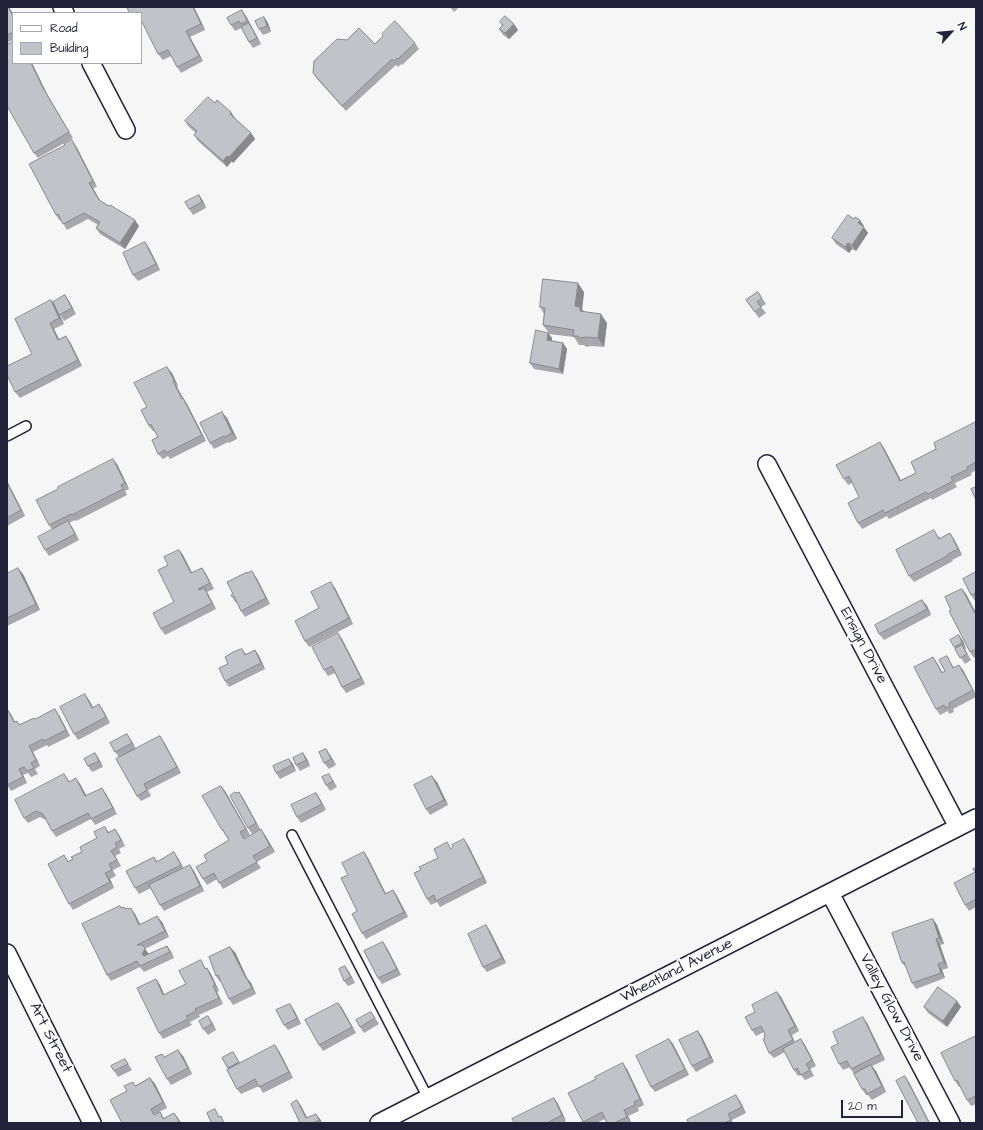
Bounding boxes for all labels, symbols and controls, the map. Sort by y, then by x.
legend [12,12,142,64]
north arrow [931,12,971,52]
text: Road [50,20,78,37]
text: N [954,20,970,33]
text: Building [50,40,88,57]
street label: Ensign Drive [835,605,891,687]
street label: Wheatland Avenue [618,935,736,1007]
street label: Valley Glow Drive [855,951,927,1065]
street label: Art Street [25,1000,75,1076]
scale bar [843,1092,905,1118]
text: 20 m [848,1098,877,1115]

